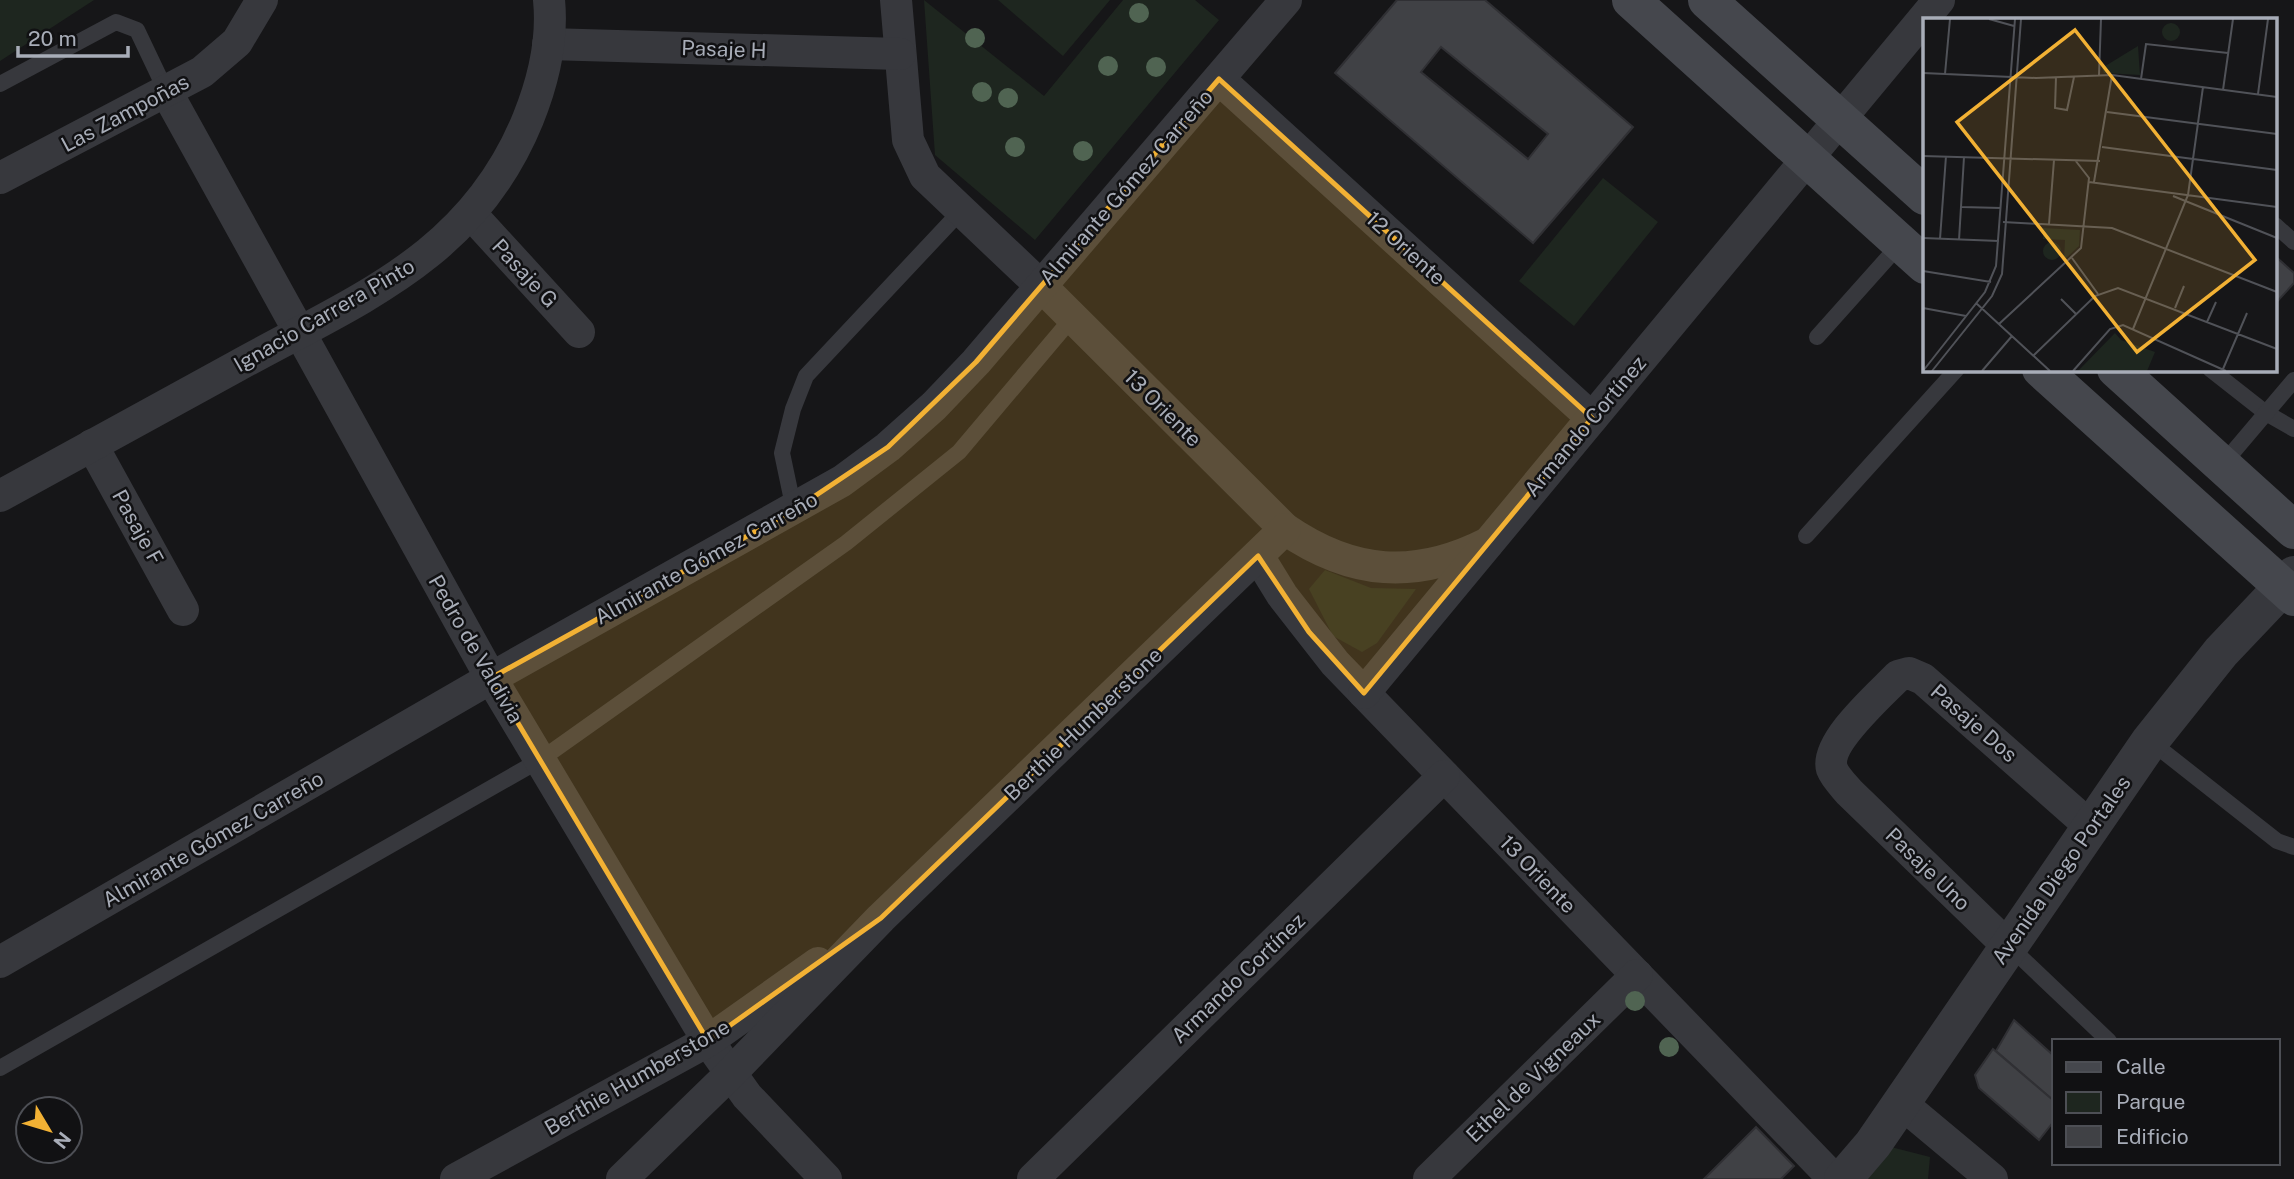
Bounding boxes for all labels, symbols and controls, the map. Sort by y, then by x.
scale bar [18,14,128,58]
inset map [1923,18,2276,371]
text: 20 m [28,26,77,51]
street label: Pasaje H [681,35,767,63]
street label: Las Zampoñas [57,69,193,157]
street label: Almirante Gómez Carreño [1034,84,1218,290]
street label: 12 Oriente [1361,206,1451,290]
street label: Pasaje G [487,233,563,313]
street label: Ignacio Carrera Pinto [229,253,419,377]
street label: Armando Cortínez [1519,351,1651,501]
street label: 13 Oriente [1119,364,1207,452]
street label: Pasaje F [107,485,169,569]
street label: Almirante Gómez Carreño [590,486,822,630]
street label: Pedro de Valdivia [423,570,529,728]
street label: Berthie Humberstone [999,642,1167,806]
street label: Pasaje Dos [1926,679,2022,767]
street label: Almirante Gómez Carreño [98,765,328,913]
street label: Avenida Diego Portales [1986,771,2136,969]
street label: Pasaje Uno [1880,822,1976,916]
street label: 13 Oriente [1495,830,1581,918]
street label: Armando Cortínez [1166,908,1310,1048]
street label: Ethel de Vigneaux [1461,1007,1605,1147]
street label: Berthie Humberstone [540,1014,734,1140]
legend [2052,1039,2280,1165]
text: Calle [2116,1054,2166,1079]
text: Parque [2116,1089,2185,1114]
north arrow [14,1095,84,1165]
text: Edificio [2116,1124,2189,1149]
text: N [49,1128,76,1153]

